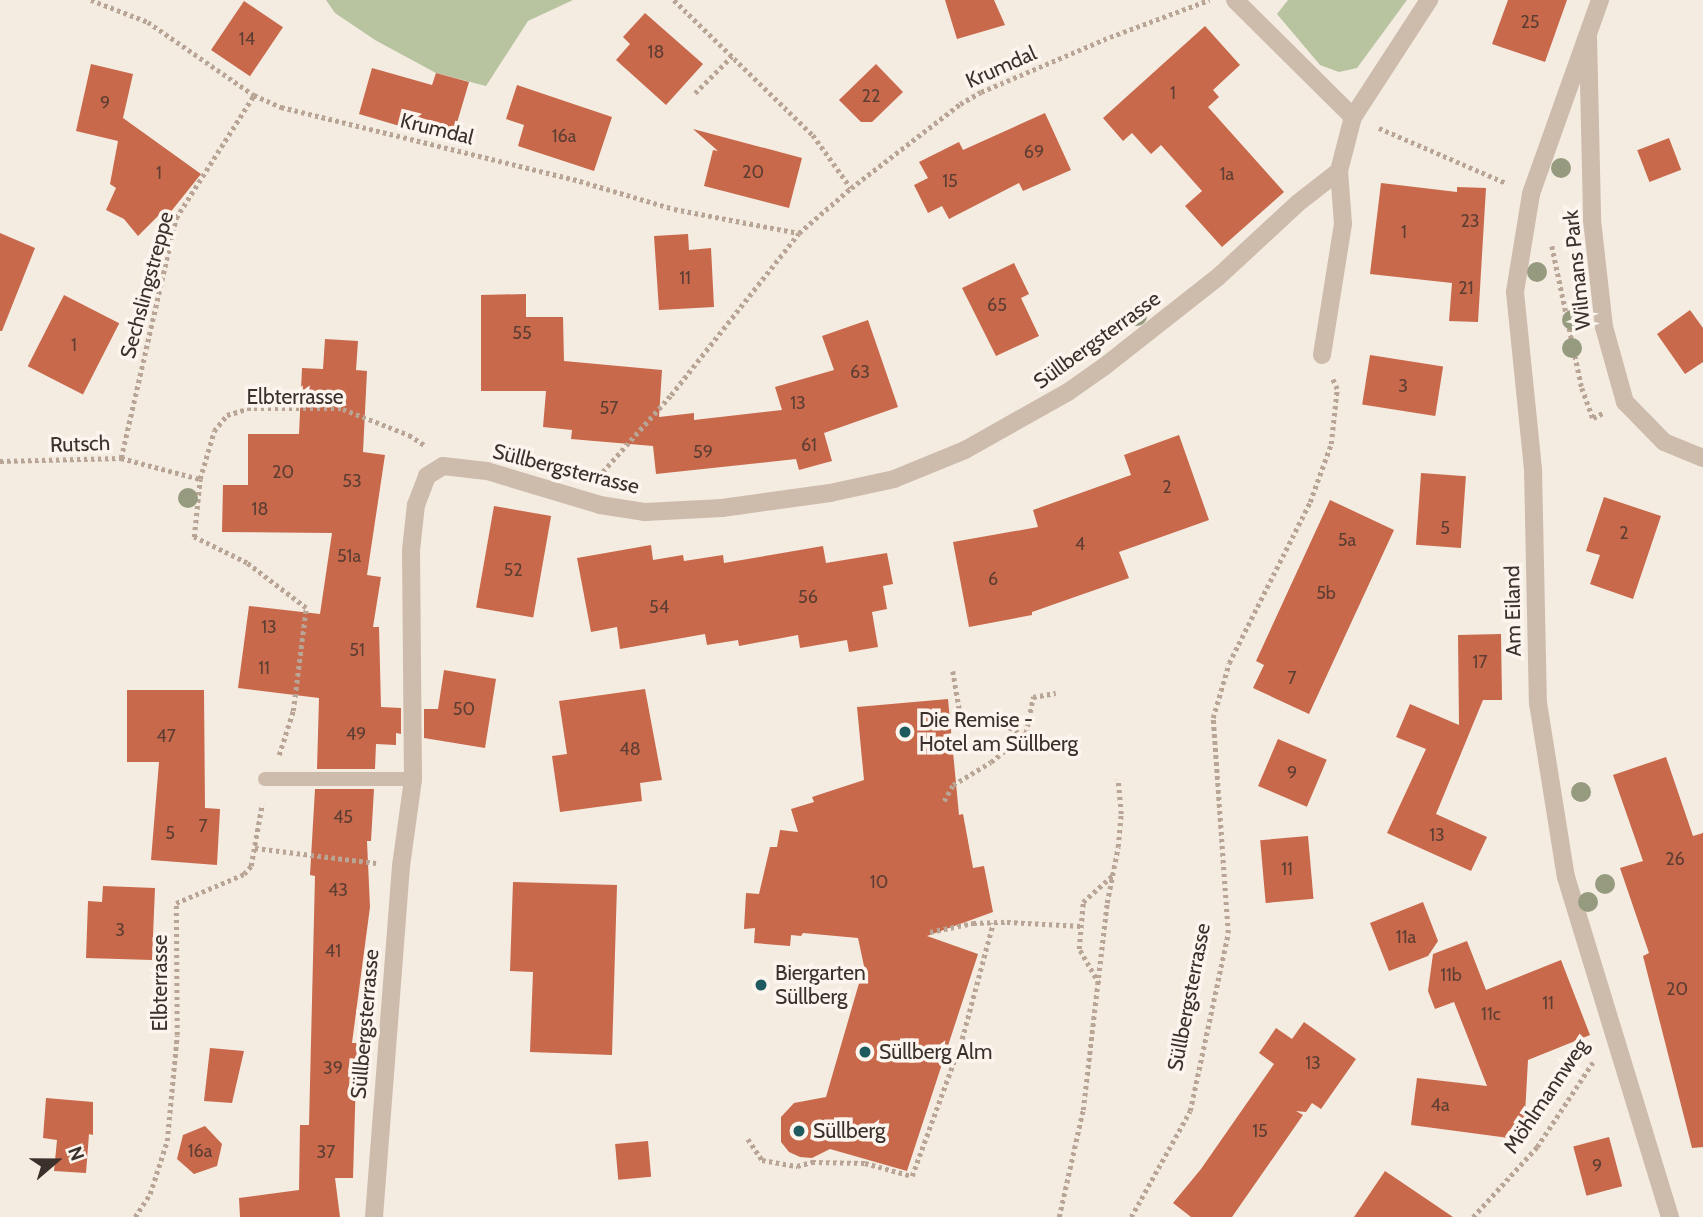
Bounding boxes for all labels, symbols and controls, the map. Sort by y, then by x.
house number: 25 [1520,11,1540,33]
house number: 14 [239,28,255,50]
street label: Krumdal [962,40,1040,94]
house number: 18 [648,41,664,63]
house number: 1 [1170,82,1176,104]
house number: 22 [862,85,880,107]
house number: 9 [100,92,110,114]
street label: Krumdal [398,108,476,150]
house number: 16a [552,125,576,147]
house number: 69 [1024,141,1044,163]
house number: 20 [742,161,764,183]
house number: 1 [156,162,162,184]
house number: 1a [1220,163,1234,185]
house number: 15 [942,170,958,192]
street label: Sechslingstreppe [115,209,179,361]
street label: Wilmans Park [1558,209,1596,331]
house number: 23 [1460,210,1480,232]
house number: 1 [1401,221,1407,243]
house number: 11 [679,267,691,289]
house number: 21 [1458,277,1474,299]
street label: Süllbergsterrasse [1029,286,1165,394]
house number: 65 [987,294,1007,316]
house number: 55 [512,322,532,344]
house number: 1 [71,334,77,356]
house number: 63 [850,361,870,383]
house number: 3 [1398,375,1408,397]
street label: Elbterrasse [246,384,344,410]
house number: 13 [790,392,806,414]
house number: 57 [600,397,618,419]
street label: Rutsch [50,430,110,458]
house number: 61 [801,434,817,456]
street label: Süllbergsterrasse [490,439,642,499]
house number: 59 [693,441,713,463]
house number: 20 [272,461,294,483]
house number: 53 [342,470,362,492]
house number: 2 [1162,476,1172,498]
house number: 18 [252,498,268,520]
house number: 5 [1440,517,1450,539]
house number: 2 [1619,522,1629,544]
house number: 5a [1338,529,1356,551]
house number: 4 [1075,533,1085,555]
house number: 51a [337,545,361,567]
house number: 52 [503,559,523,581]
street label: Am Eiland [1500,565,1526,657]
house number: 6 [988,568,998,590]
house number: 5b [1316,582,1336,604]
house number: 56 [798,586,818,608]
house number: 54 [649,596,669,618]
house number: 13 [261,616,277,638]
house number: 51 [349,639,365,661]
house number: 17 [1473,651,1487,673]
house number: 11 [258,657,270,679]
house number: 7 [1287,667,1297,689]
house number: 50 [453,698,475,720]
place label: Die Remise - Hotel am Süllberg [919,707,1078,757]
house number: 49 [346,723,366,745]
marker: Die Remise - Hotel am Süllberg [897,724,913,740]
house number: 47 [156,725,176,747]
house number: 48 [619,738,641,760]
house number: 9 [1287,762,1297,784]
house number: 45 [333,806,353,828]
house number: 7 [198,815,208,837]
house number: 5 [165,822,175,844]
house number: 13 [1429,824,1445,846]
house number: 26 [1665,848,1685,870]
house number: 11 [1281,858,1293,880]
house number: 10 [870,871,888,893]
house number: 43 [328,879,348,901]
house number: 3 [115,919,125,941]
street label: Süllbergsterrasse [1162,921,1216,1073]
house number: 11a [1396,926,1416,948]
street label: Elbterrasse [147,934,173,1032]
house number: 41 [325,940,341,962]
street label: Süllbergsterrasse [346,948,384,1100]
place label: Biergarten Süllberg [775,960,866,1010]
house number: 11b [1440,964,1462,986]
marker: Biergarten Süllberg [753,977,769,993]
house number: 20 [1666,978,1688,1000]
house number: 11 [1542,992,1554,1014]
house number: 11c [1481,1003,1501,1025]
street label: Möhlmannweg [1498,1034,1594,1158]
place label: Süllberg Alm [879,1039,992,1065]
marker: Süllberg Alm [857,1044,873,1060]
house number: 13 [1305,1052,1321,1074]
house number: 39 [323,1057,343,1079]
house number: 4a [1430,1094,1450,1116]
place label: Süllberg [813,1118,885,1144]
house number: 15 [1252,1120,1268,1142]
marker: Süllberg [791,1123,807,1139]
north arrow [21,1126,91,1196]
house number: 16a [188,1140,212,1162]
house number: 37 [317,1141,335,1163]
text: N [63,1143,89,1164]
house number: 9 [1592,1155,1602,1177]

